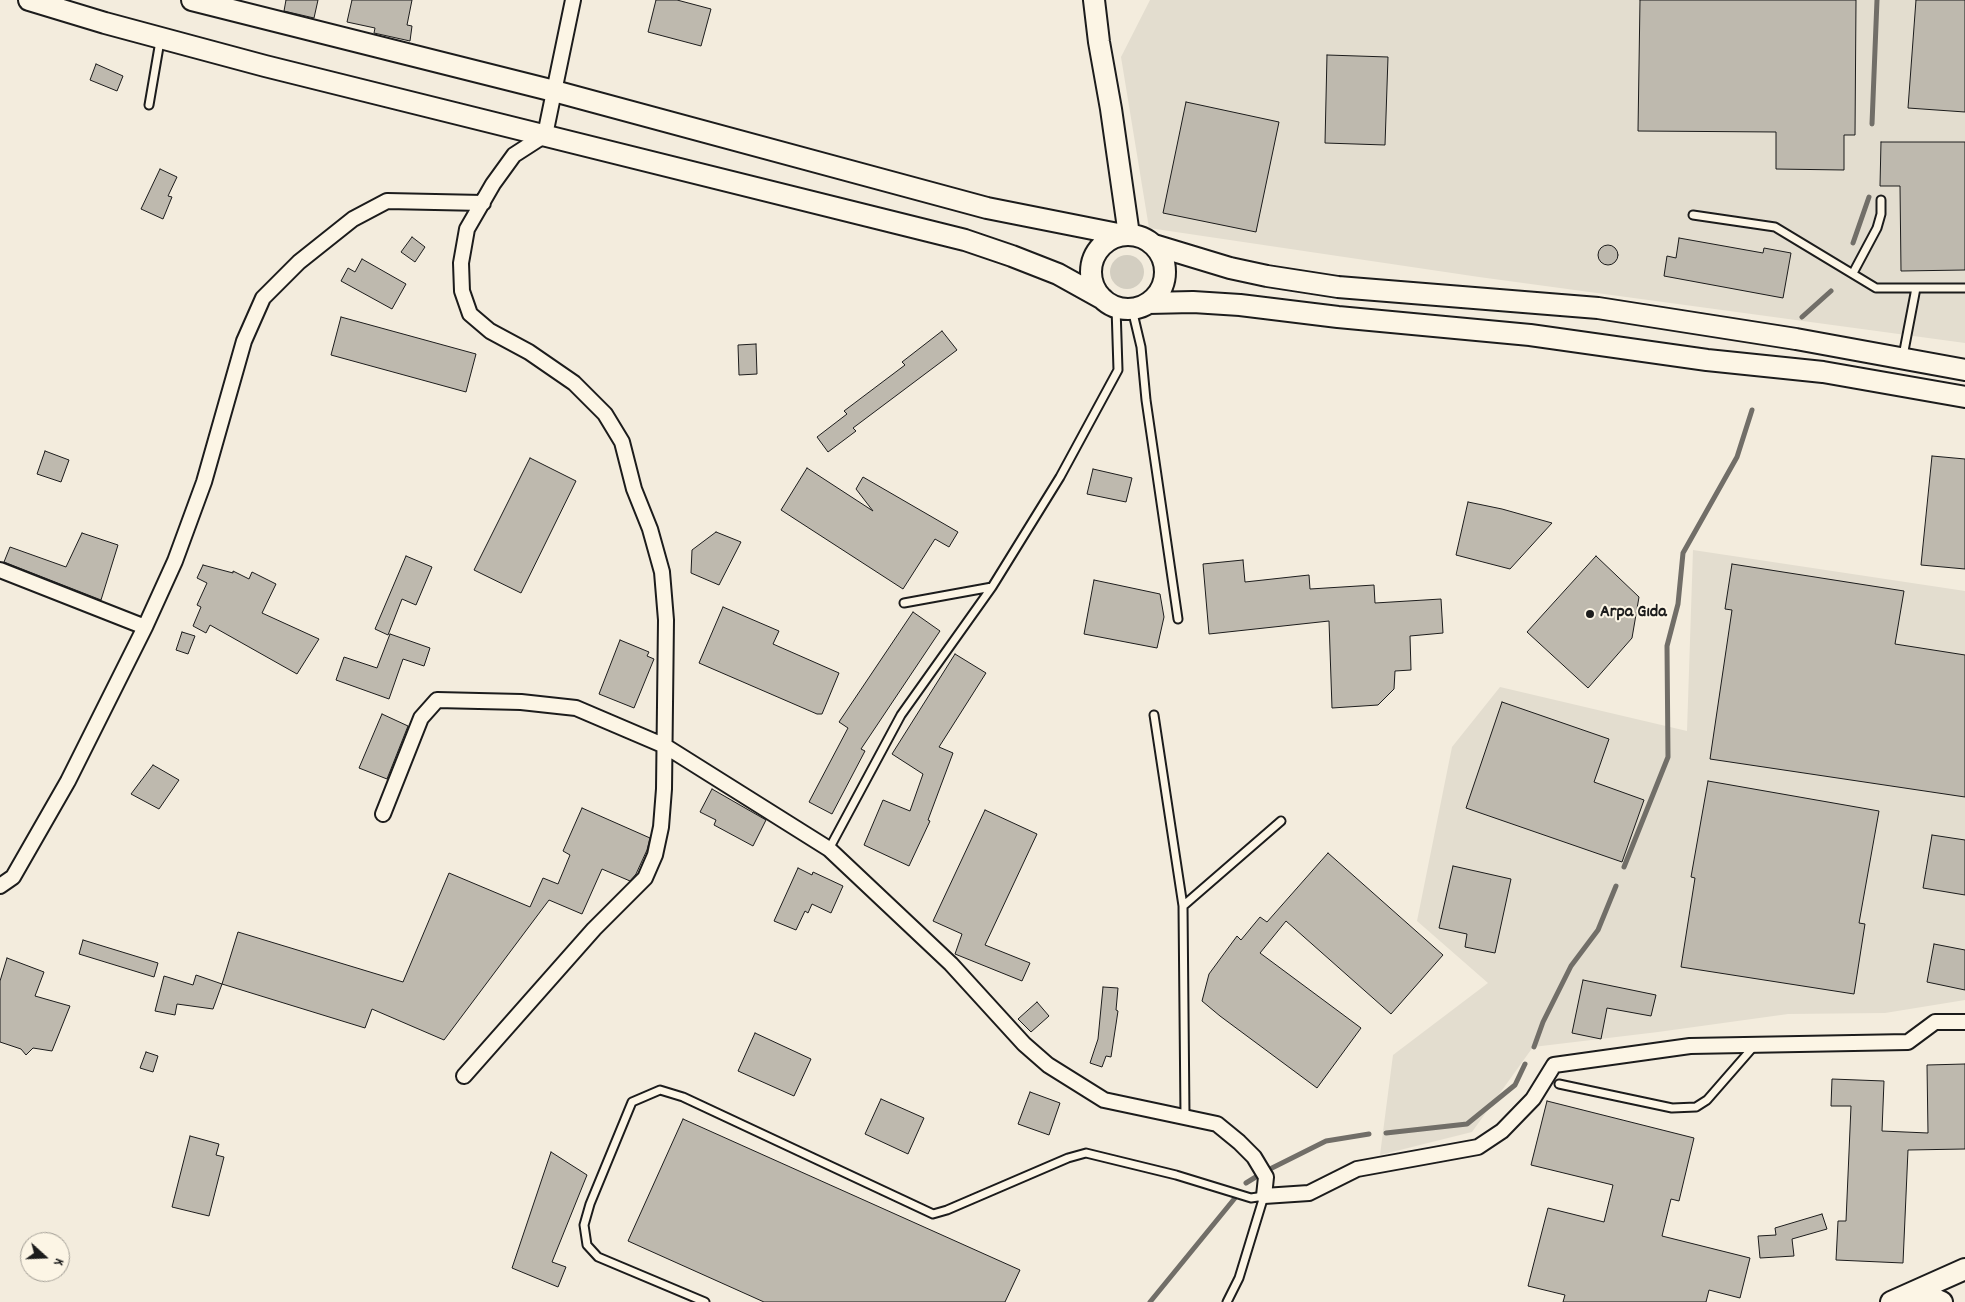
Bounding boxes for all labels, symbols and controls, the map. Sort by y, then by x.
place label: Arpa Gıda [1600,603,1667,625]
marker: Arpa Gıda [1584,608,1596,620]
north arrow [20,1232,70,1282]
text: K [48,1255,69,1268]

